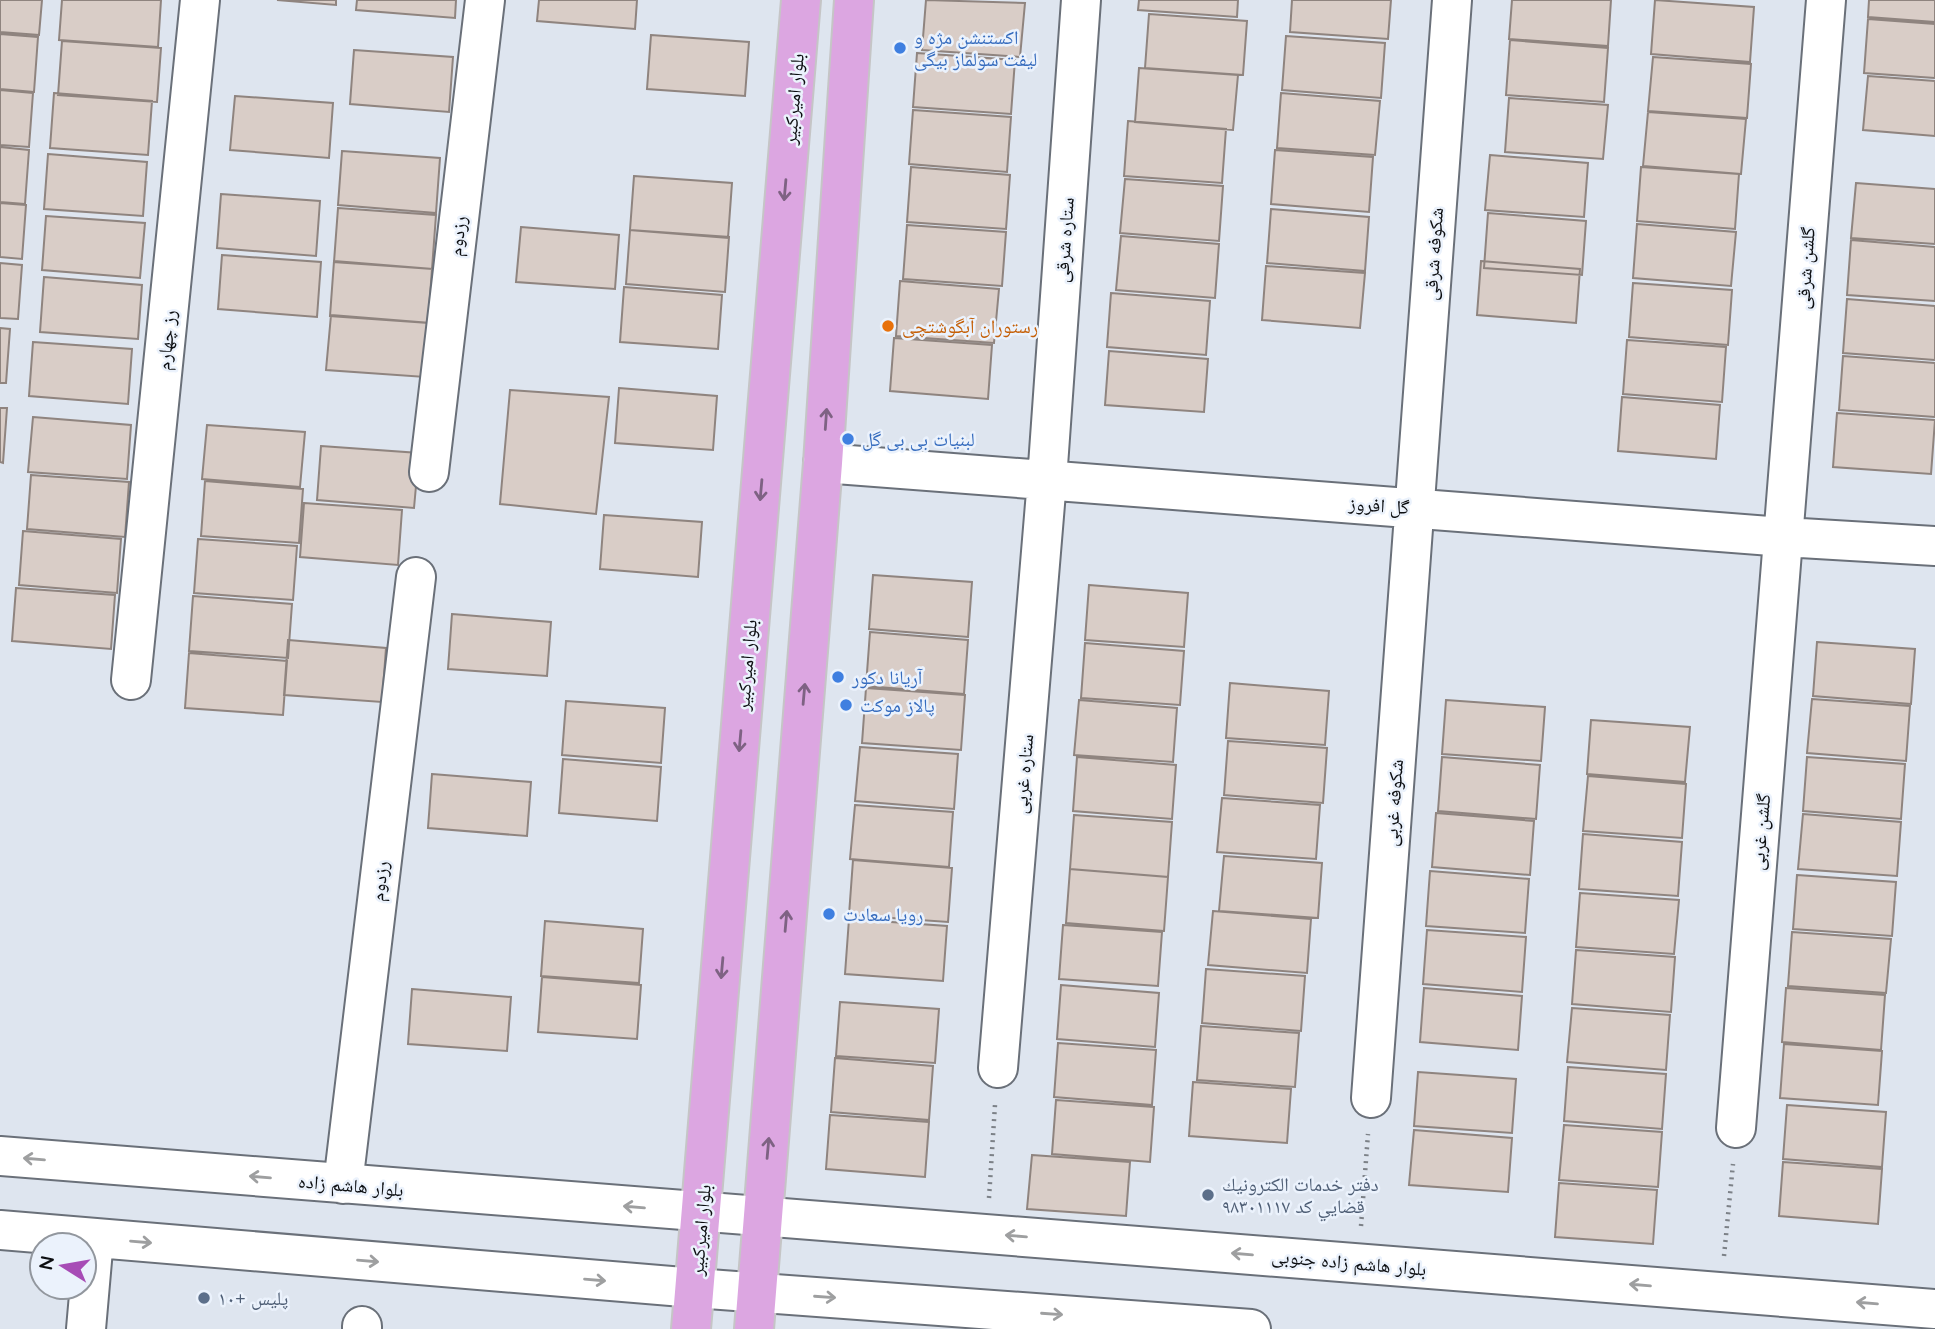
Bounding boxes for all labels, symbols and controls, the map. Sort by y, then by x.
place label: اکستنشن مژه و لیفت سولماز بیگی [914,25,1037,71]
marker: اکستنشن مژه و لیفت سولماز بیگی [892,40,908,56]
street label: بلوار امیرکبیر [777,52,809,147]
one-way arrow [778,178,791,201]
street label: ستاره شرقی [1049,196,1079,284]
street label: شکوفه شرقی [1418,207,1448,301]
street label: رزدوم [443,214,473,258]
street label: گلشن شرقی [1790,226,1820,310]
street label: رز چهارم [151,309,183,372]
place label: رستوران آبگوشتچی [902,314,1038,338]
marker: رستوران آبگوشتچی [880,318,896,334]
one-way arrow [820,408,833,430]
place label: لبنیات بی بی گل [862,427,975,451]
marker: لبنیات بی بی گل [840,431,856,447]
one-way arrow [754,478,767,501]
street label: گل افروز [1347,491,1410,519]
street label: بلوار امیرکبیر [730,618,762,713]
place label: آریانا دکور [851,665,924,689]
marker: آریانا دکور [830,669,846,685]
one-way arrow [798,683,811,706]
place label: پالاز موکت [860,693,935,717]
marker: پالاز موکت [838,697,854,713]
one-way arrow [733,729,746,752]
street label: ستاره غربی [1008,733,1038,815]
street label: شکوفه غربی [1378,759,1408,847]
street label: گلشن غربی [1745,792,1775,871]
street label: رزدوم [365,859,395,903]
place label: رویا سعادت [843,902,923,926]
marker: رویا سعادت [821,906,837,922]
one-way arrow [780,910,793,933]
one-way arrow [715,956,728,979]
one-way arrow [762,1137,775,1159]
one-way arrow [23,1152,45,1165]
street label: بلوار هاشم زاده [297,1168,405,1203]
one-way arrow [250,1170,272,1183]
place label: دفتر خدمات الكترونيك قضايي كد ٩٨٣٠١١١٧ [1222,1172,1379,1222]
street label: بلوار امیرکبیر [684,1183,716,1278]
marker: دفتر خدمات الكترونيك قضايي كد ٩٨٣٠١١١٧ [1200,1187,1216,1203]
one-way arrow [623,1200,645,1213]
one-way arrow [1005,1229,1027,1242]
north arrow [28,1231,98,1301]
one-way arrow [129,1236,152,1249]
street label: بلوار هاشم زاده جنوبی [1270,1243,1427,1282]
one-way arrow [1232,1247,1254,1260]
text: N [33,1254,59,1272]
one-way arrow [356,1255,379,1268]
one-way arrow [583,1274,605,1287]
one-way arrow [1629,1278,1652,1291]
place label: پلیس +۱۰ [218,1286,288,1310]
marker: پلیس +۱۰ [196,1290,212,1306]
one-way arrow [814,1291,836,1304]
one-way arrow [1856,1296,1879,1309]
one-way arrow [1040,1308,1063,1321]

